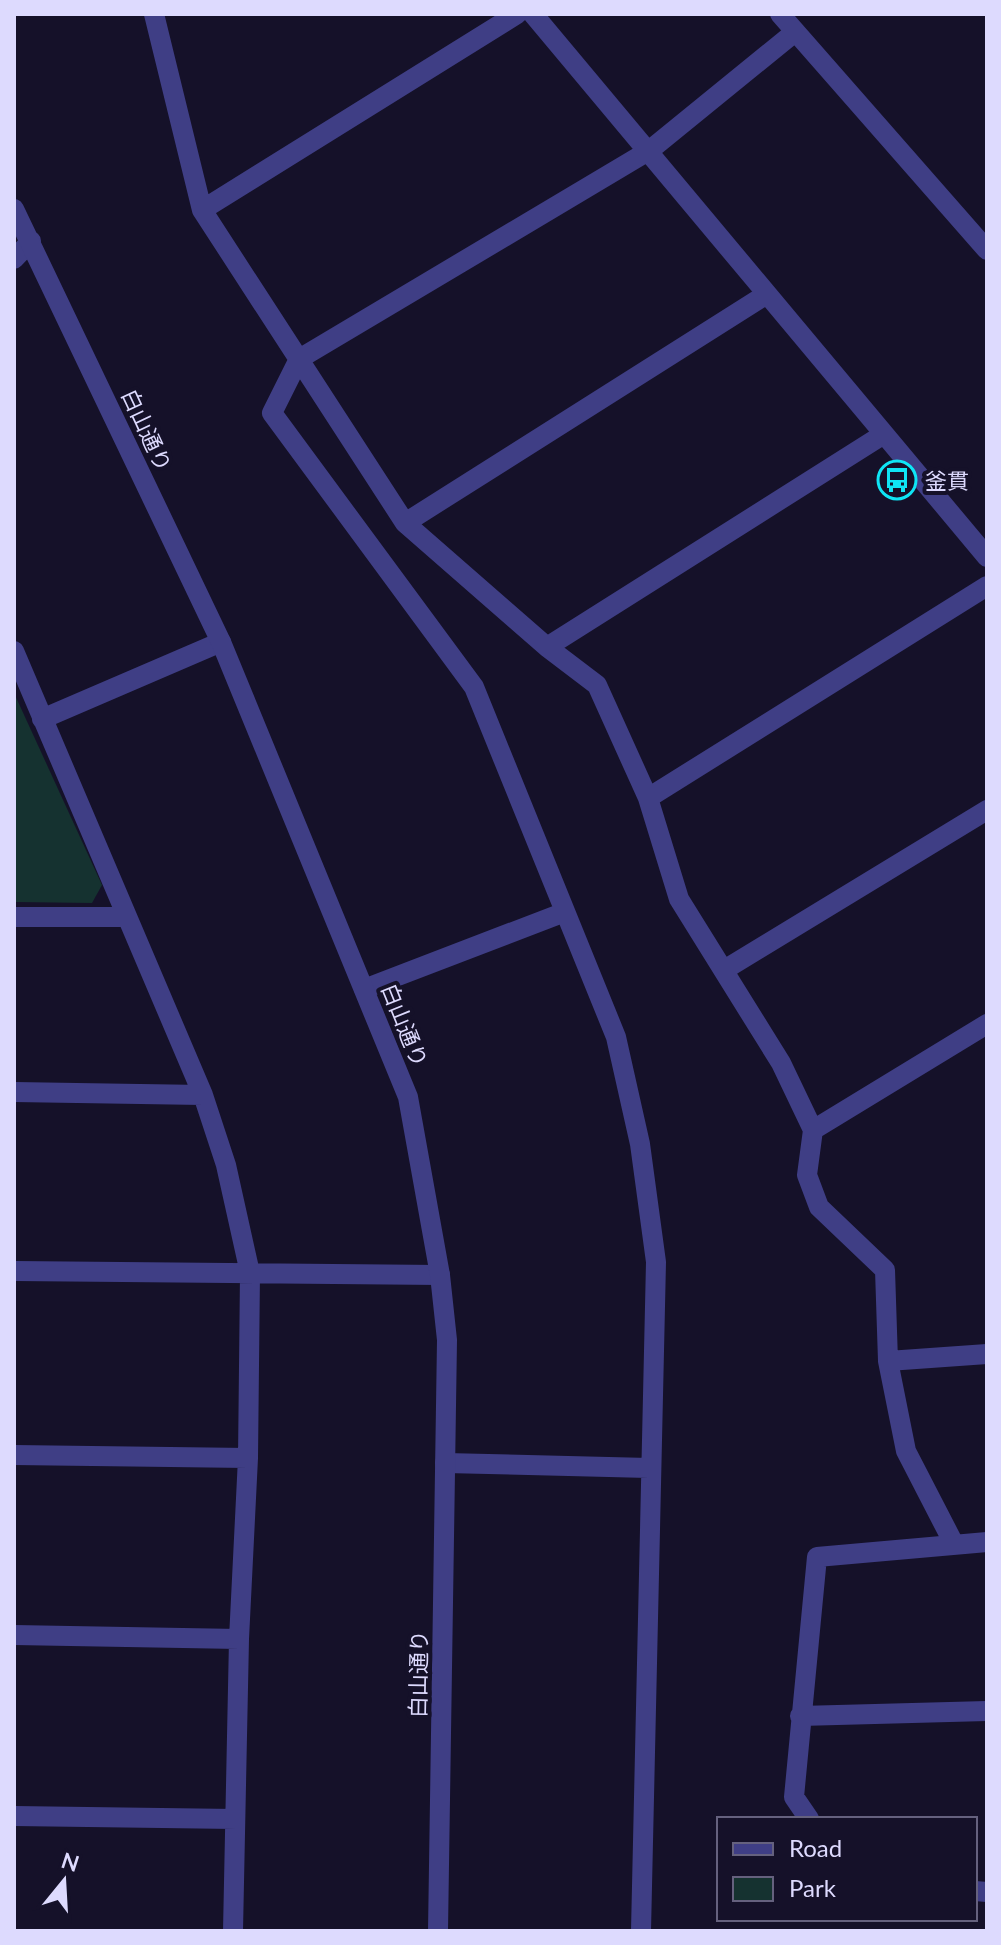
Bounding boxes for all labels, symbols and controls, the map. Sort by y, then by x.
street label: 白山通り [116,384,178,476]
bus stop icon: 釜貫 [876,459,918,501]
place label: 釜貫 [925,467,969,494]
street label: 白山通り [376,979,434,1071]
street label: 白山通り [404,1630,432,1718]
legend [717,1817,977,1921]
text: Road [789,1833,842,1862]
north arrow [24,1841,104,1921]
text: N [58,1846,83,1877]
text: Park [789,1873,837,1902]

